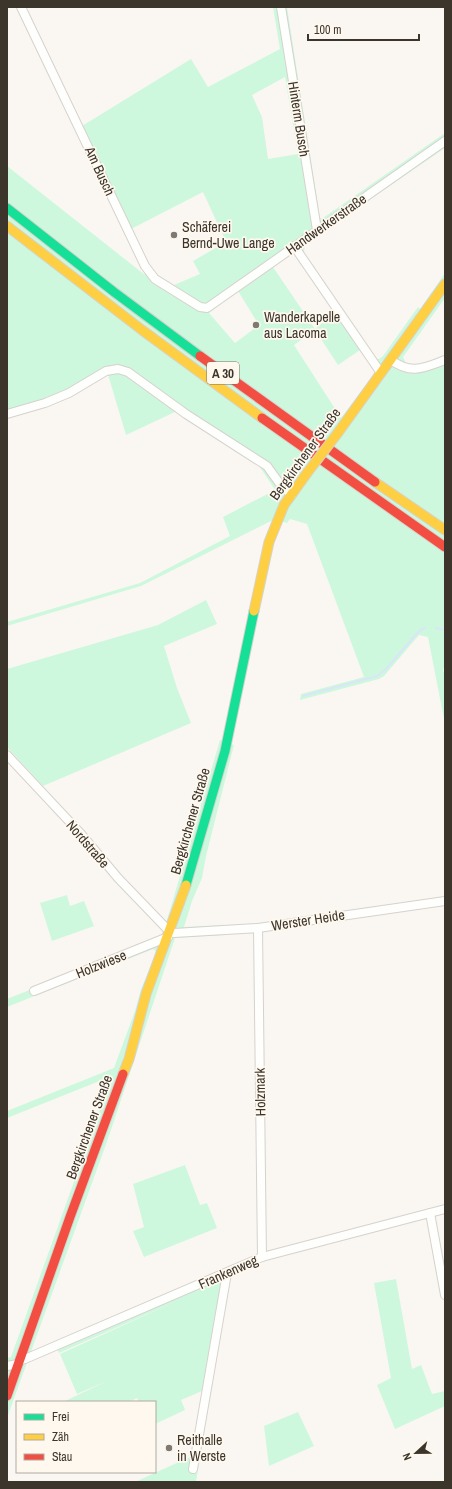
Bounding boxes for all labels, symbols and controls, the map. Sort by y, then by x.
scale bar [308,16,419,42]
text: 100 m [314,22,341,38]
street label: Hinterm Busch [284,80,314,158]
street label: Am Busch [80,143,119,199]
street label: Handwerkerstraße [282,190,370,258]
place label: Schäferei Bernd-Uwe Lange [182,218,275,252]
marker: Schäferei Bernd-Uwe Lange [169,230,179,240]
place label: Wanderkapelle aus Lacoma [264,308,340,342]
marker: Wanderkapelle aus Lacoma [251,320,261,330]
road number: A 30 [207,362,239,384]
street label: Bergkirchener Straße [265,404,345,504]
street label: Bergkirchener Straße [166,766,214,876]
street label: Nordstraße [62,816,114,872]
street label: Werster Heide [270,905,346,935]
street label: Holzwiese [73,946,129,982]
street label: Holzmark [251,1067,269,1116]
street label: Bergkirchener Straße [62,1072,116,1182]
street label: Frankenweg [195,1251,261,1293]
legend [16,1401,156,1473]
text: Frei [52,1409,70,1425]
text: Zäh [52,1429,69,1445]
place label: Reithalle in Werste [177,1431,226,1465]
north arrow [396,1433,436,1473]
marker: Reithalle in Werste [164,1443,174,1453]
text: Stau [52,1449,72,1465]
text: N [399,1451,414,1462]

